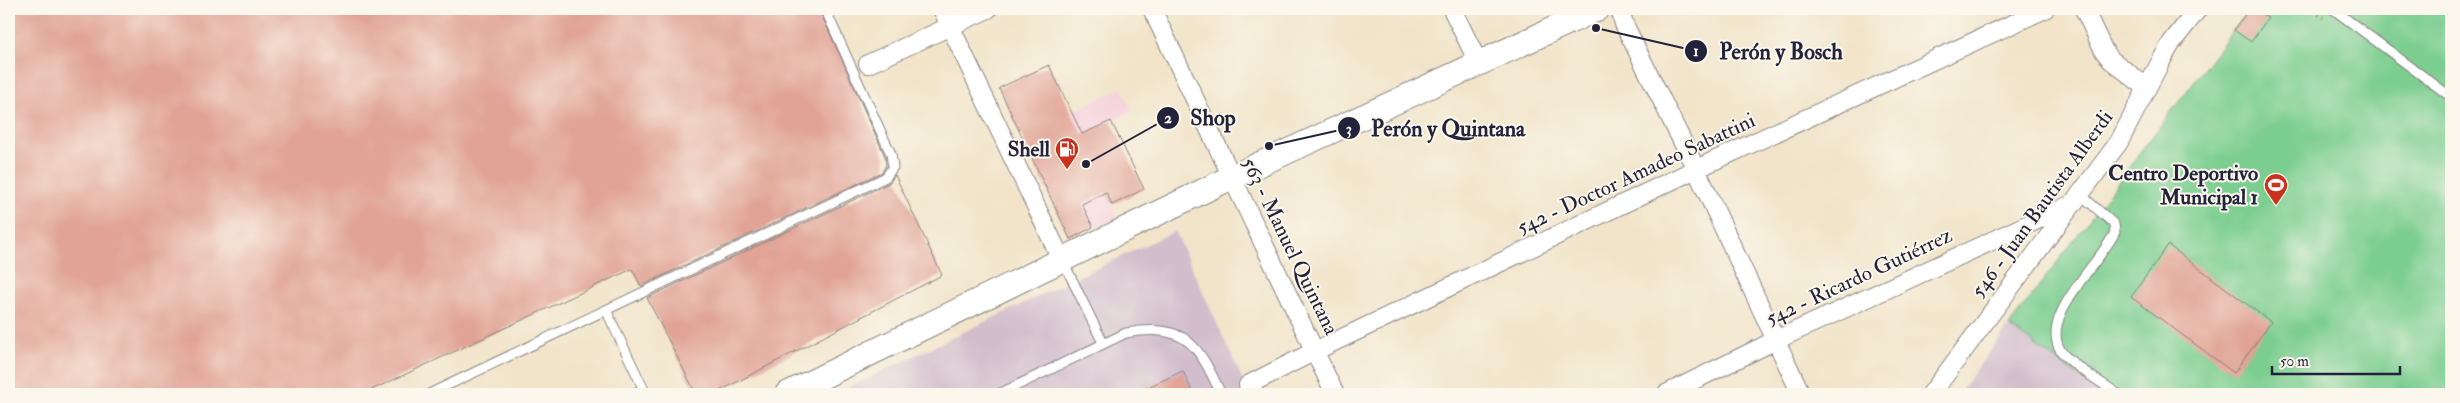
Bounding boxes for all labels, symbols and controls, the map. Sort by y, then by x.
callout: Perón y Bosch [1684,33,1852,70]
text: Perón y Bosch [1719,38,1843,67]
text: 1 [1693,42,1699,61]
callout: Shop [1156,99,1246,136]
text: Shop [1190,104,1236,133]
street label: 546 - Juan Bautista Alberdi [1965,105,2119,303]
street label: 542 - Doctor Amadeo Sabattini [1513,107,1760,241]
text: 2 [1164,109,1172,128]
callout: Perón y Quintana [1336,110,1535,147]
text: Perón y Quintana [1371,115,1526,144]
text: 3 [1346,120,1352,139]
place label: Shell [1008,136,1051,163]
fuel station icon: Shell [1054,136,1080,170]
street label: 563 - Manuel Quintana [1235,153,1345,340]
place label: Centro Deportivo Municipal 1 [2108,160,2258,211]
sports icon: Centro Deportivo Municipal 1 [2263,172,2289,206]
street label: 542 - Ricardo Gutiérrez [1761,222,1957,332]
scale bar [2272,343,2400,375]
text: 50 m [2280,352,2309,371]

